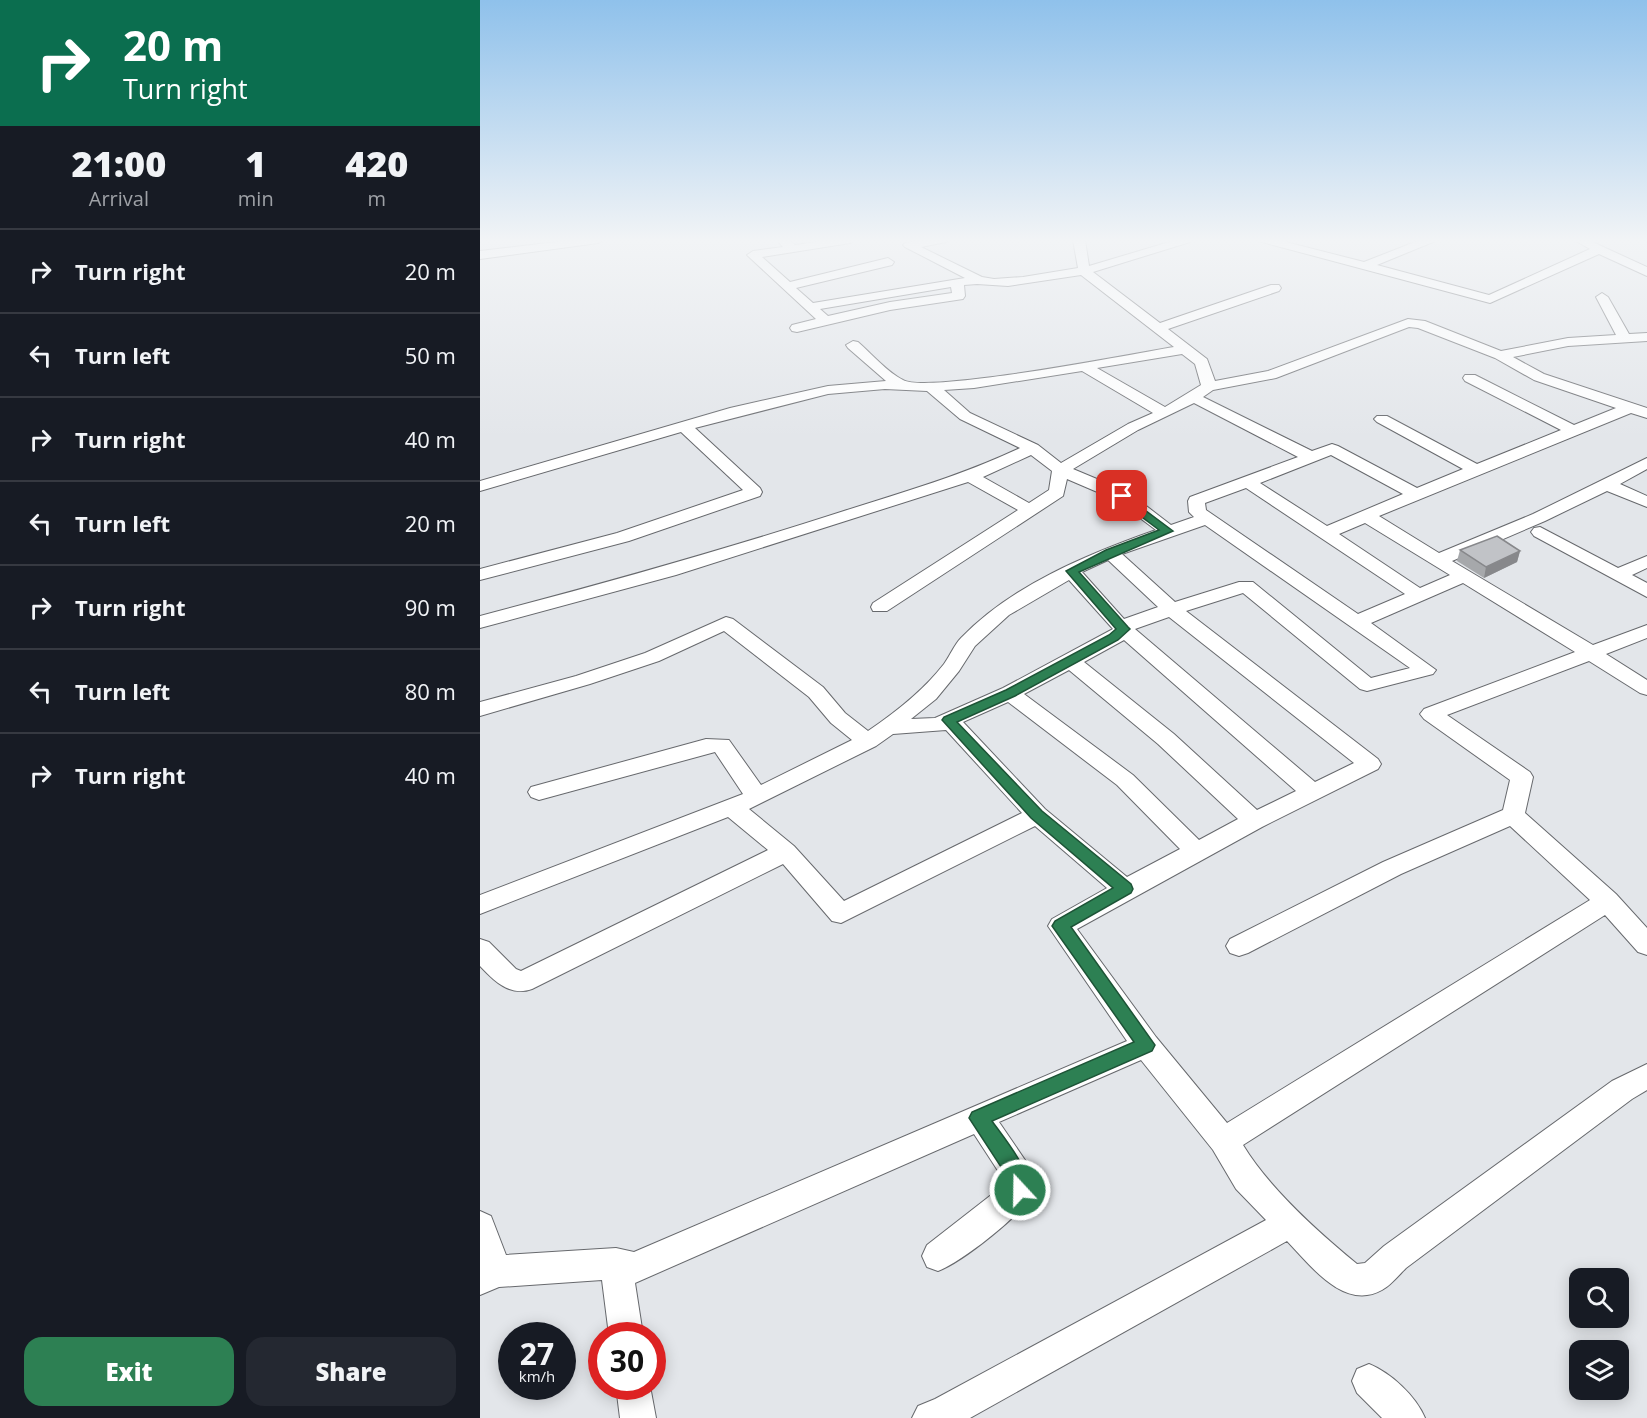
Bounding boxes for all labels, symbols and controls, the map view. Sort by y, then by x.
text: 20 m [123,16,223,73]
icon: right [24,24,102,102]
text: Turn right [123,70,248,107]
text: 21:00 [72,139,166,188]
text: 1 [245,139,266,188]
text: 420 [345,139,408,188]
text: Arrival [89,185,149,212]
text: min [238,185,274,212]
text: m [368,185,386,212]
icon: right [24,255,57,288]
text: Turn right [75,256,186,286]
text: 20 m [405,256,456,286]
icon: left [24,339,57,372]
text: Turn left [75,340,170,370]
text: 50 m [405,340,456,370]
icon: right [24,423,57,456]
text: Turn right [75,424,186,454]
text: 40 m [405,424,456,454]
pin [1096,470,1147,521]
icon: arrive [1105,479,1138,512]
icon: left [24,507,57,540]
text: Turn left [75,508,170,538]
text: 20 m [405,508,456,538]
icon: right [24,591,57,624]
text: Turn right [75,592,186,622]
text: 90 m [405,592,456,622]
icon: left [24,675,57,708]
text: Turn left [75,676,170,706]
text: 80 m [405,676,456,706]
icon: right [24,759,57,792]
text: Turn right [75,760,186,790]
text: 40 m [405,760,456,790]
position arrow [988,1158,1052,1222]
map controls [1569,1268,1629,1400]
button: search [1569,1268,1629,1328]
speed limit sign: 30 [588,1322,666,1400]
text: 27 [520,1333,554,1374]
button: Exit [24,1337,234,1406]
button: Share [246,1337,456,1406]
button: layers [1569,1340,1629,1400]
text: km/h [519,1366,555,1386]

